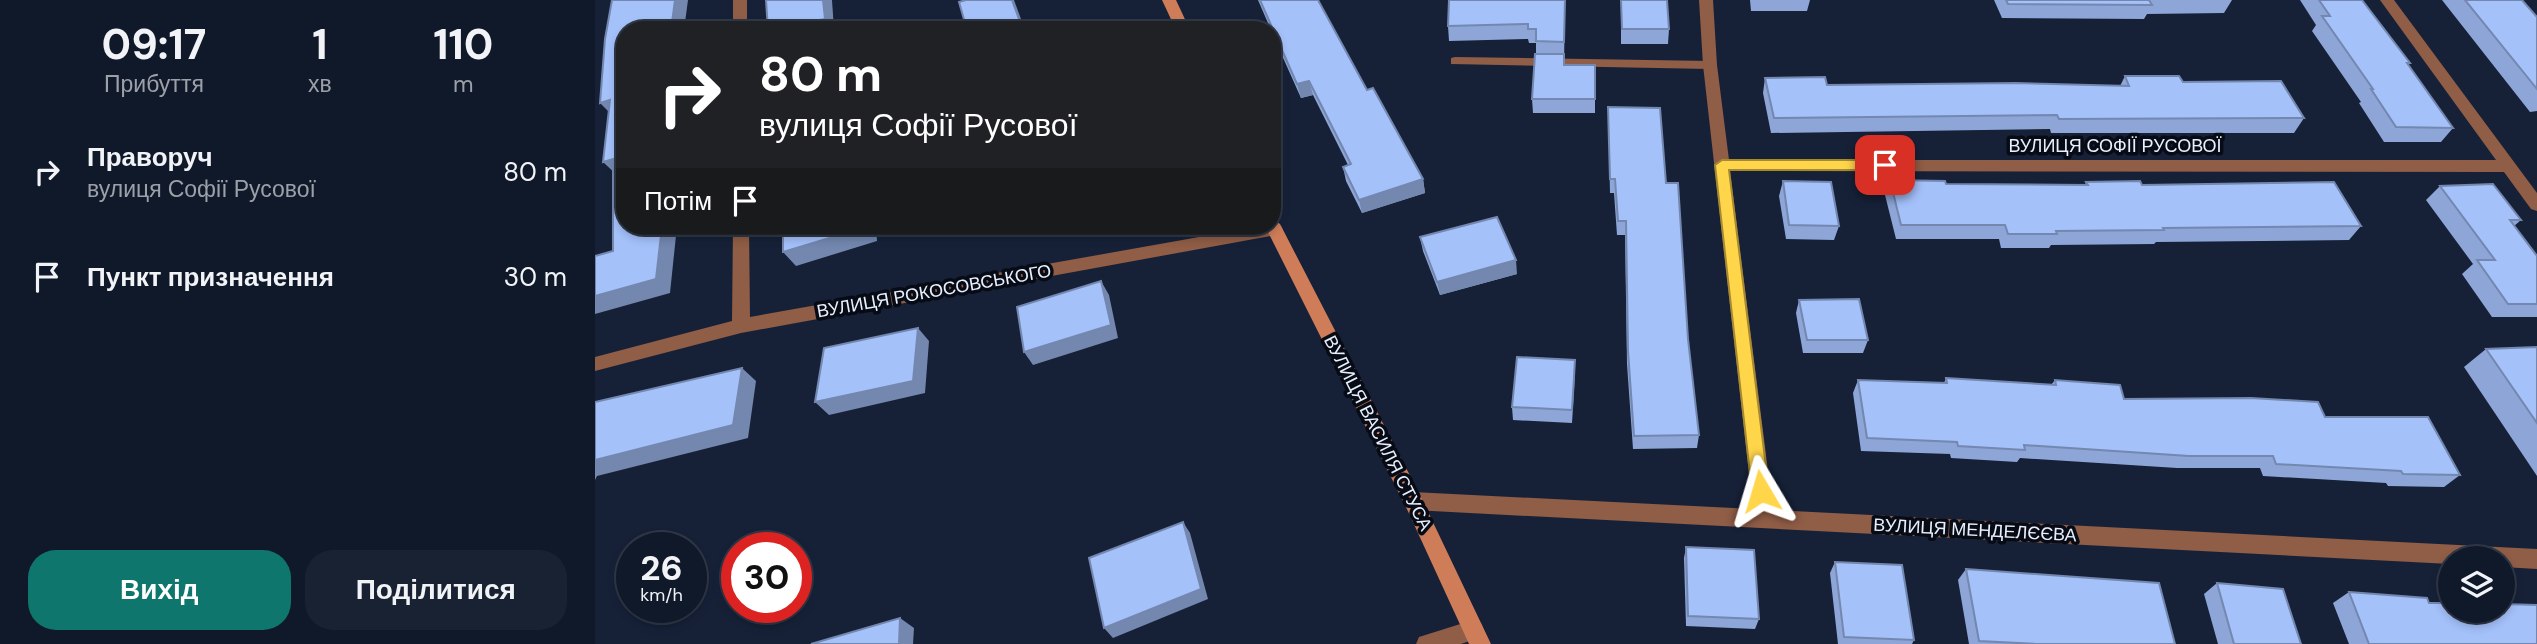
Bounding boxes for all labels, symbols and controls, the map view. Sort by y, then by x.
text: 09:17 [102,17,206,72]
text: 1 [312,17,327,72]
text: 110 [433,17,493,72]
text: 80 m [759,42,882,106]
icon: right [644,49,735,140]
text: Прибуття [104,69,204,99]
text: хв [308,69,332,99]
text: m [453,69,474,99]
text: вулиця Софії Русової [759,104,1078,146]
street label: ВУЛИЦЯ СОФІЇ РУСОВОЇ [2008,134,2222,158]
pin [1855,135,1915,195]
text: Праворуч [87,140,213,174]
icon: arrive [1866,146,1904,184]
icon: right [28,153,66,191]
text: 80 m [503,155,567,189]
text: вулиця Софії Русової [87,174,316,204]
icon: arrive [726,182,764,220]
text: Потім [644,184,712,218]
icon: arrive [28,258,66,296]
street label: ВУЛИЦЯ РОКОСОВСЬКОГО [815,259,1053,323]
text: Пункт призначення [87,260,334,294]
text: 30 m [504,260,567,294]
street label: ВУЛИЦЯ ВАСИЛЯ СТУСА [1318,331,1438,535]
position arrow [1724,454,1798,528]
street label: ВУЛИЦЯ МЕНДЕЛЄЄВА [1873,513,2077,547]
speed limit sign: 30 [721,532,812,623]
text: 26 [640,545,683,591]
map controls [2438,546,2515,623]
button: layers [2438,546,2515,623]
button: Вихід [28,550,291,630]
button: Поділитися [305,550,567,630]
text: km/h [640,583,683,607]

